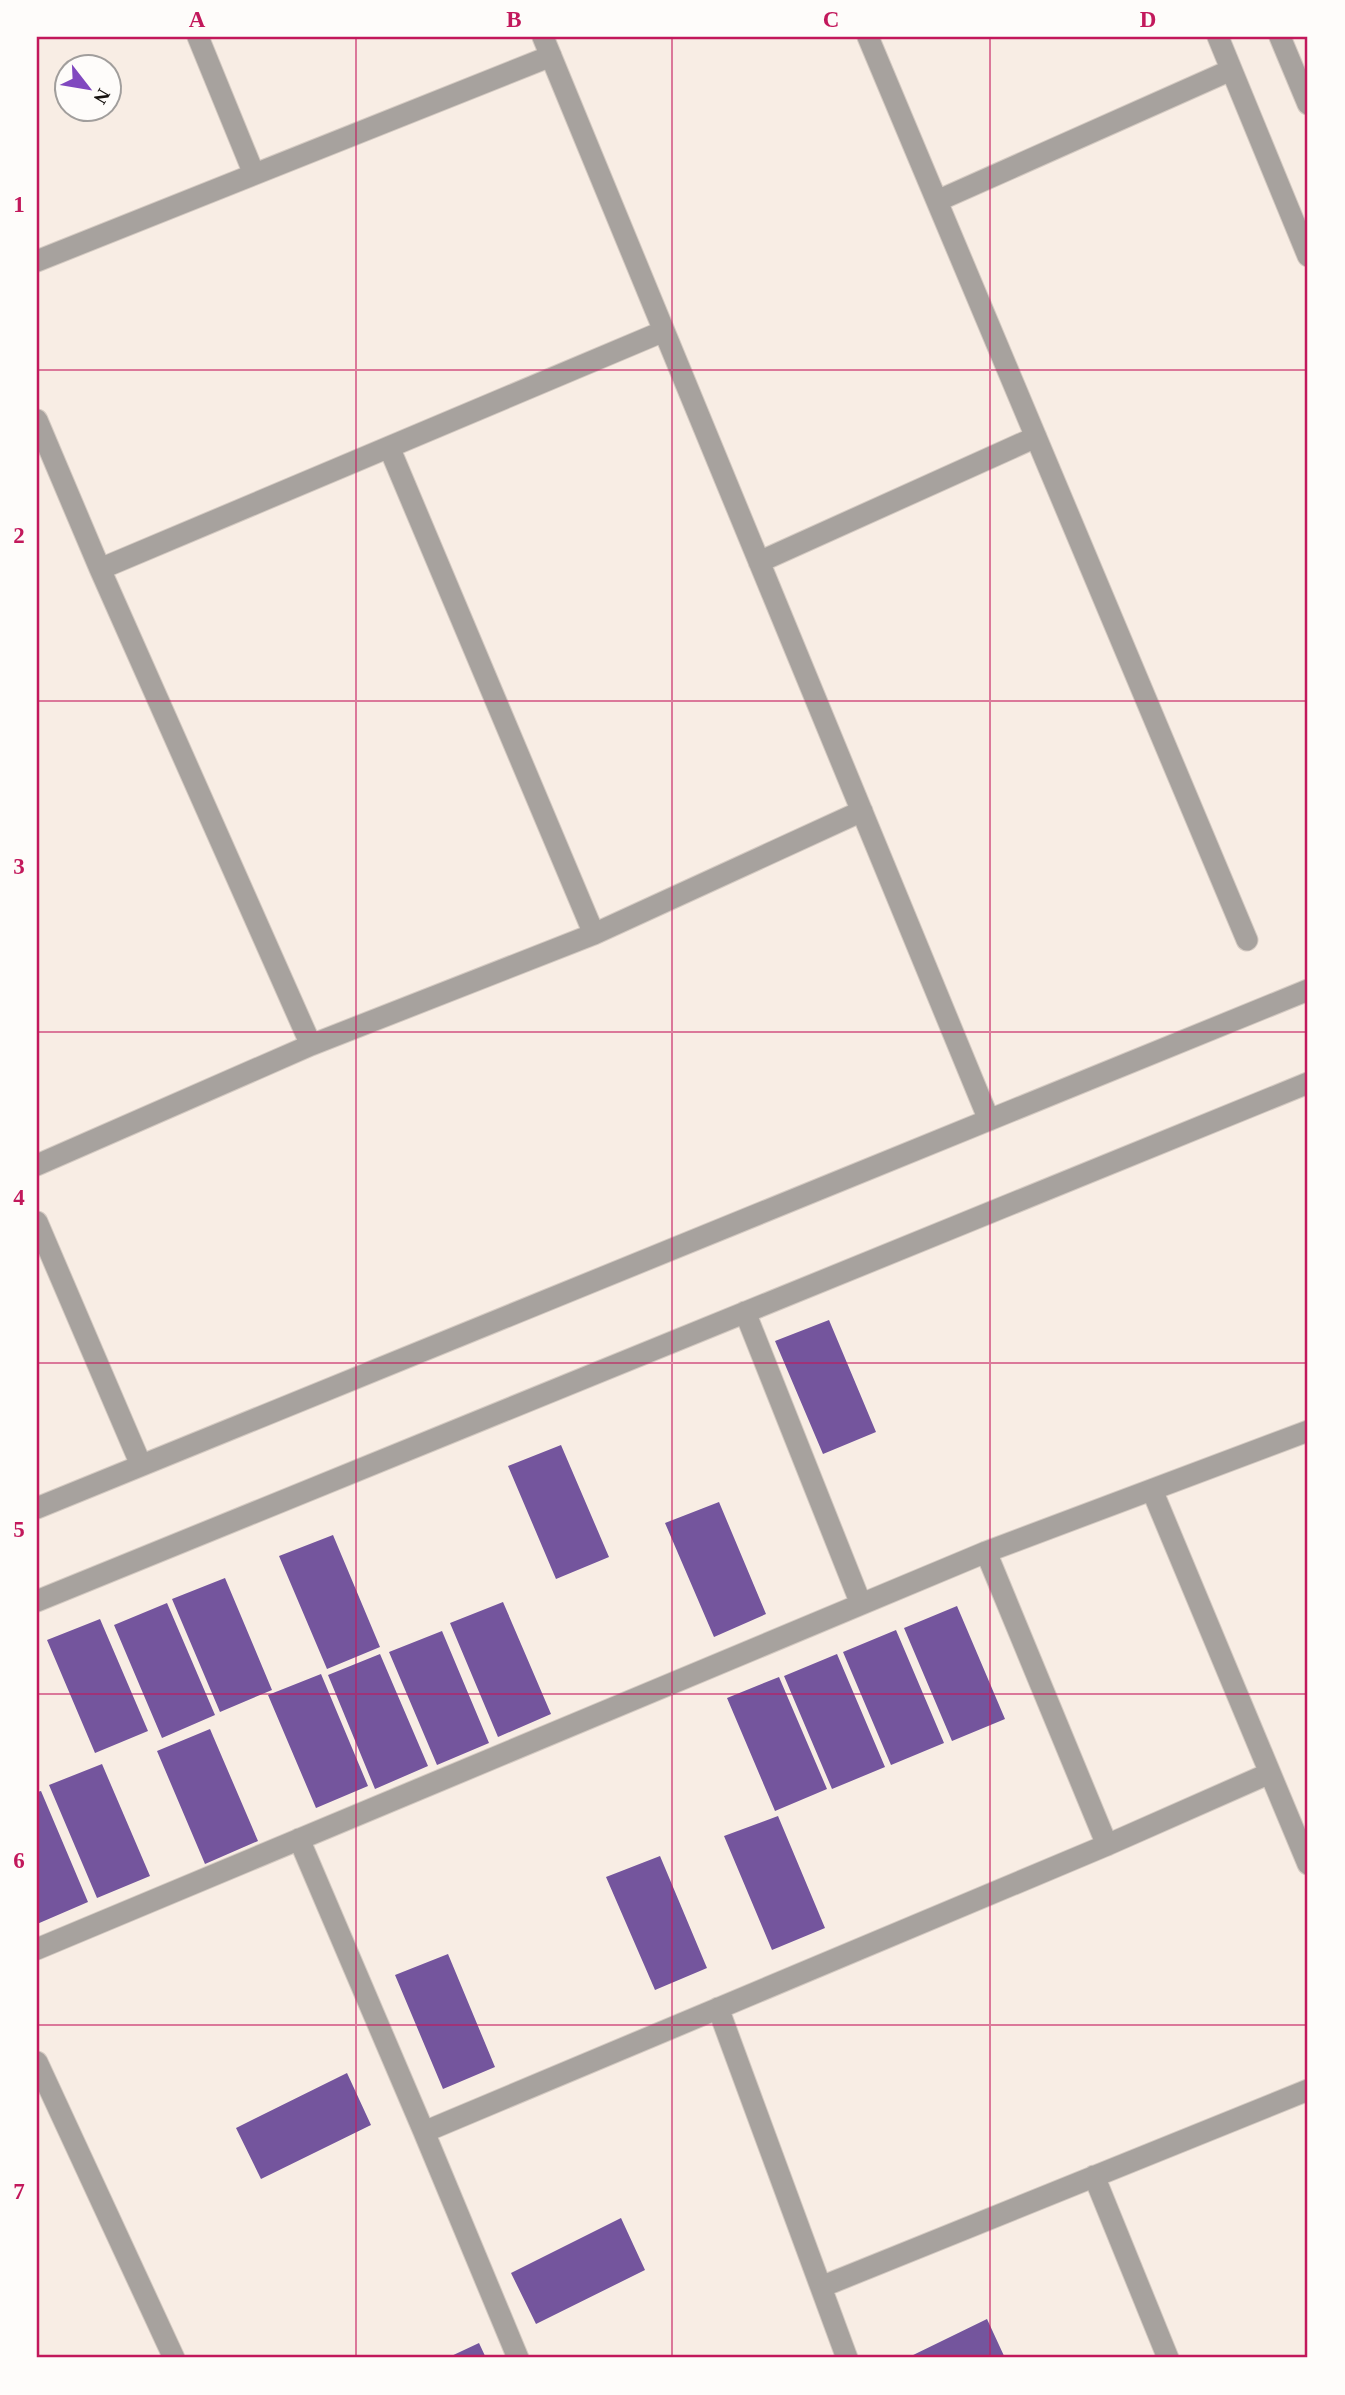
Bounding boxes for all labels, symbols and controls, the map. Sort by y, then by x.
text: A [189,7,206,32]
text: B [506,7,522,32]
text: C [823,7,839,32]
text: D [1140,7,1156,32]
north arrow [52,52,122,122]
text: N [89,85,115,108]
text: 1 [13,192,25,217]
text: 2 [13,523,25,548]
text: 3 [13,854,25,879]
text: 4 [13,1185,25,1210]
text: 5 [13,1517,25,1542]
text: 6 [13,1848,25,1873]
text: 7 [13,2179,25,2204]

